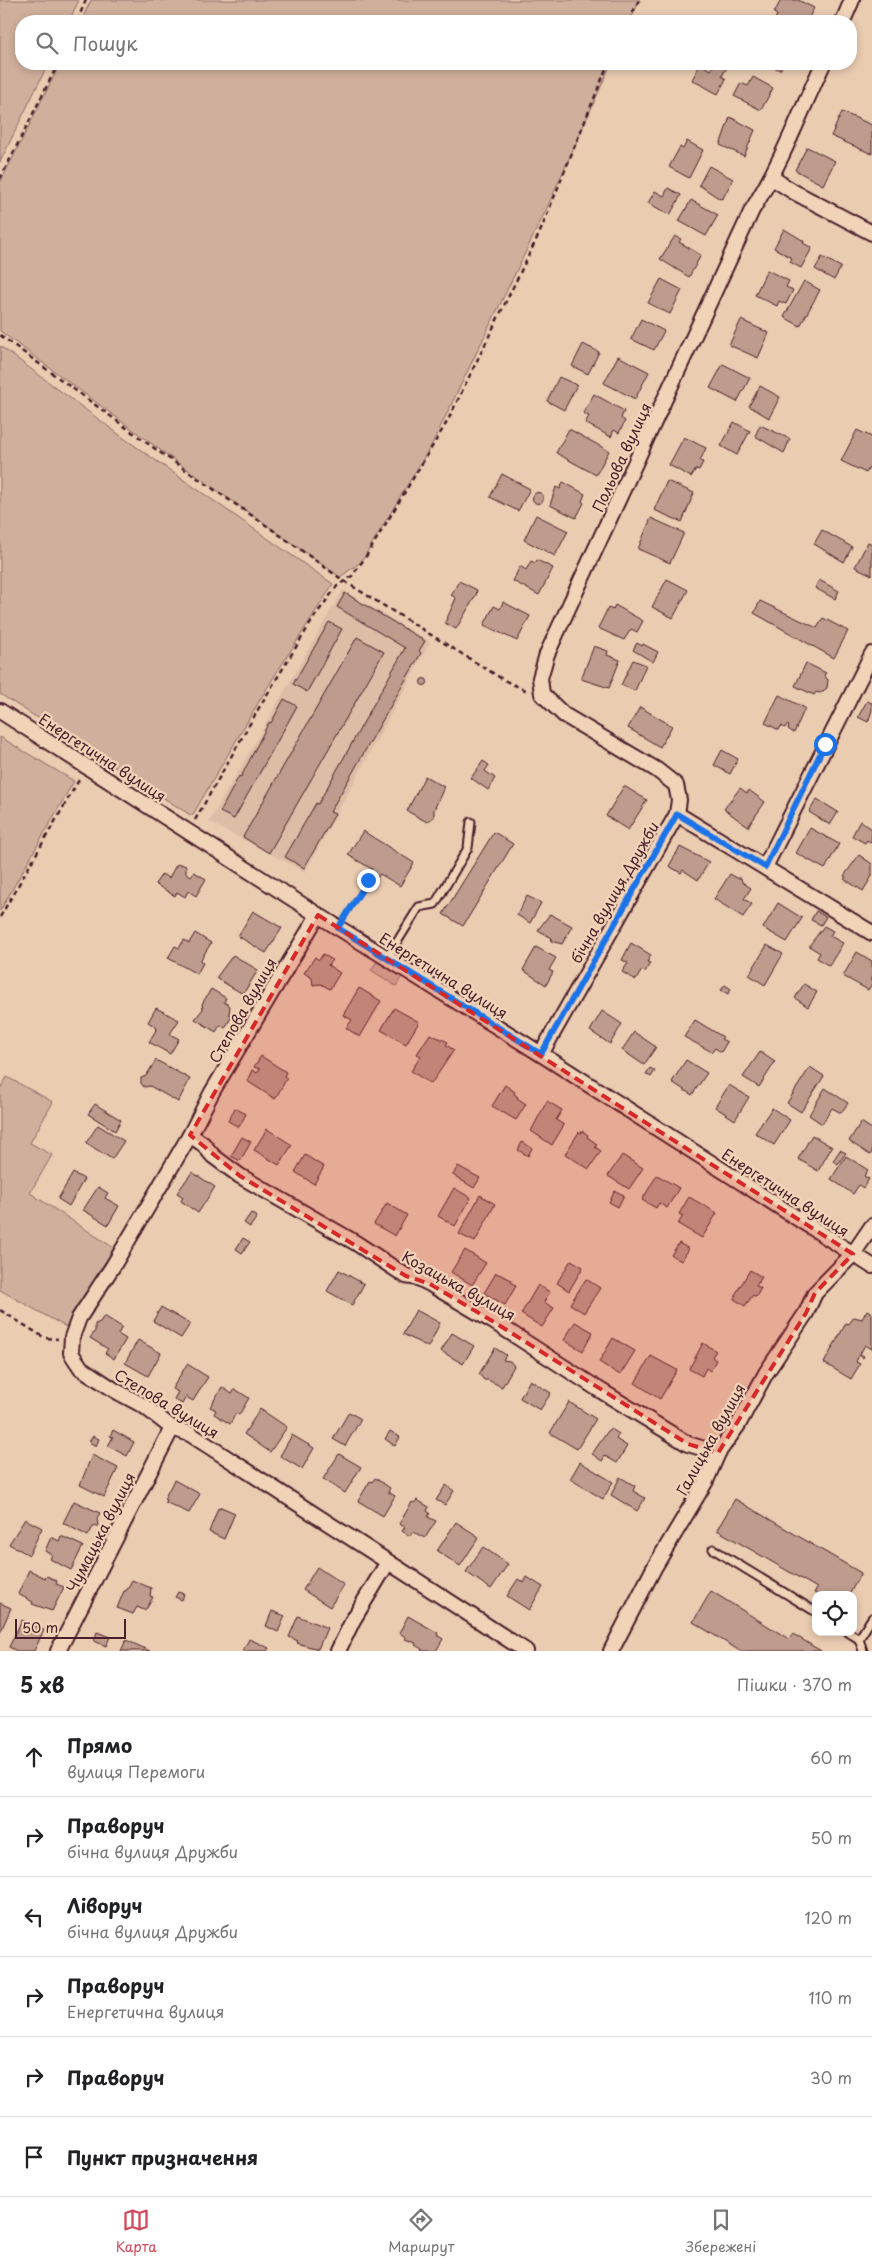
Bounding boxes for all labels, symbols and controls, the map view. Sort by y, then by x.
search box [15,15,857,70]
icon: search [33,29,61,57]
text: Пошук [73,29,138,57]
street label: Польова вулиця [586,399,656,515]
street label: Енергетична вулиця [35,707,171,807]
route start [814,733,837,756]
street label: бічна вулиця Дружби [564,817,664,967]
route end [357,869,380,892]
street label: Енергетична вулиця [375,926,513,1024]
street label: Степова вулиця [202,953,282,1067]
street label: Енергетична вулиця [718,1142,854,1242]
street label: Козацька вулиця [398,1244,520,1326]
street label: Степова вулиця [110,1363,224,1443]
street label: Галицька вулиця [670,1379,750,1499]
street label: Чумацька вулиця [60,1468,140,1596]
map controls [812,1591,857,1636]
button: locate [812,1591,857,1636]
scale bar [15,1616,126,1639]
text: 50 m [22,1617,58,1638]
text: 5 хв [20,1668,64,1700]
text: Пішки · 370 m [737,1672,852,1696]
text: Прямо [67,1731,132,1759]
icon: ahead [20,1743,48,1771]
text: 60 m [810,1745,852,1769]
text: вулиця Перемоги [67,1759,205,1783]
text: Праворуч [67,1811,164,1839]
icon: right [20,1823,48,1851]
text: 50 m [811,1825,852,1849]
text: бічна вулиця Дружби [67,1839,238,1863]
text: Ліворуч [67,1891,143,1919]
icon: left [20,1903,48,1931]
text: 120 m [805,1905,852,1929]
text: бічна вулиця Дружби [67,1919,238,1943]
text: Праворуч [67,1971,164,1999]
icon: right [20,1983,48,2011]
text: 110 m [809,1985,852,2009]
text: Енергетична вулиця [67,1999,224,2023]
icon: right [20,2063,48,2091]
text: Праворуч [67,2063,164,2091]
text: 30 m [810,2065,852,2089]
icon: arrive [20,2143,48,2171]
text: Пункт призначення [67,2143,258,2171]
tab: Карта [116,2206,157,2257]
tab: Маршрут [388,2206,454,2257]
tab: Збережені [686,2206,756,2257]

